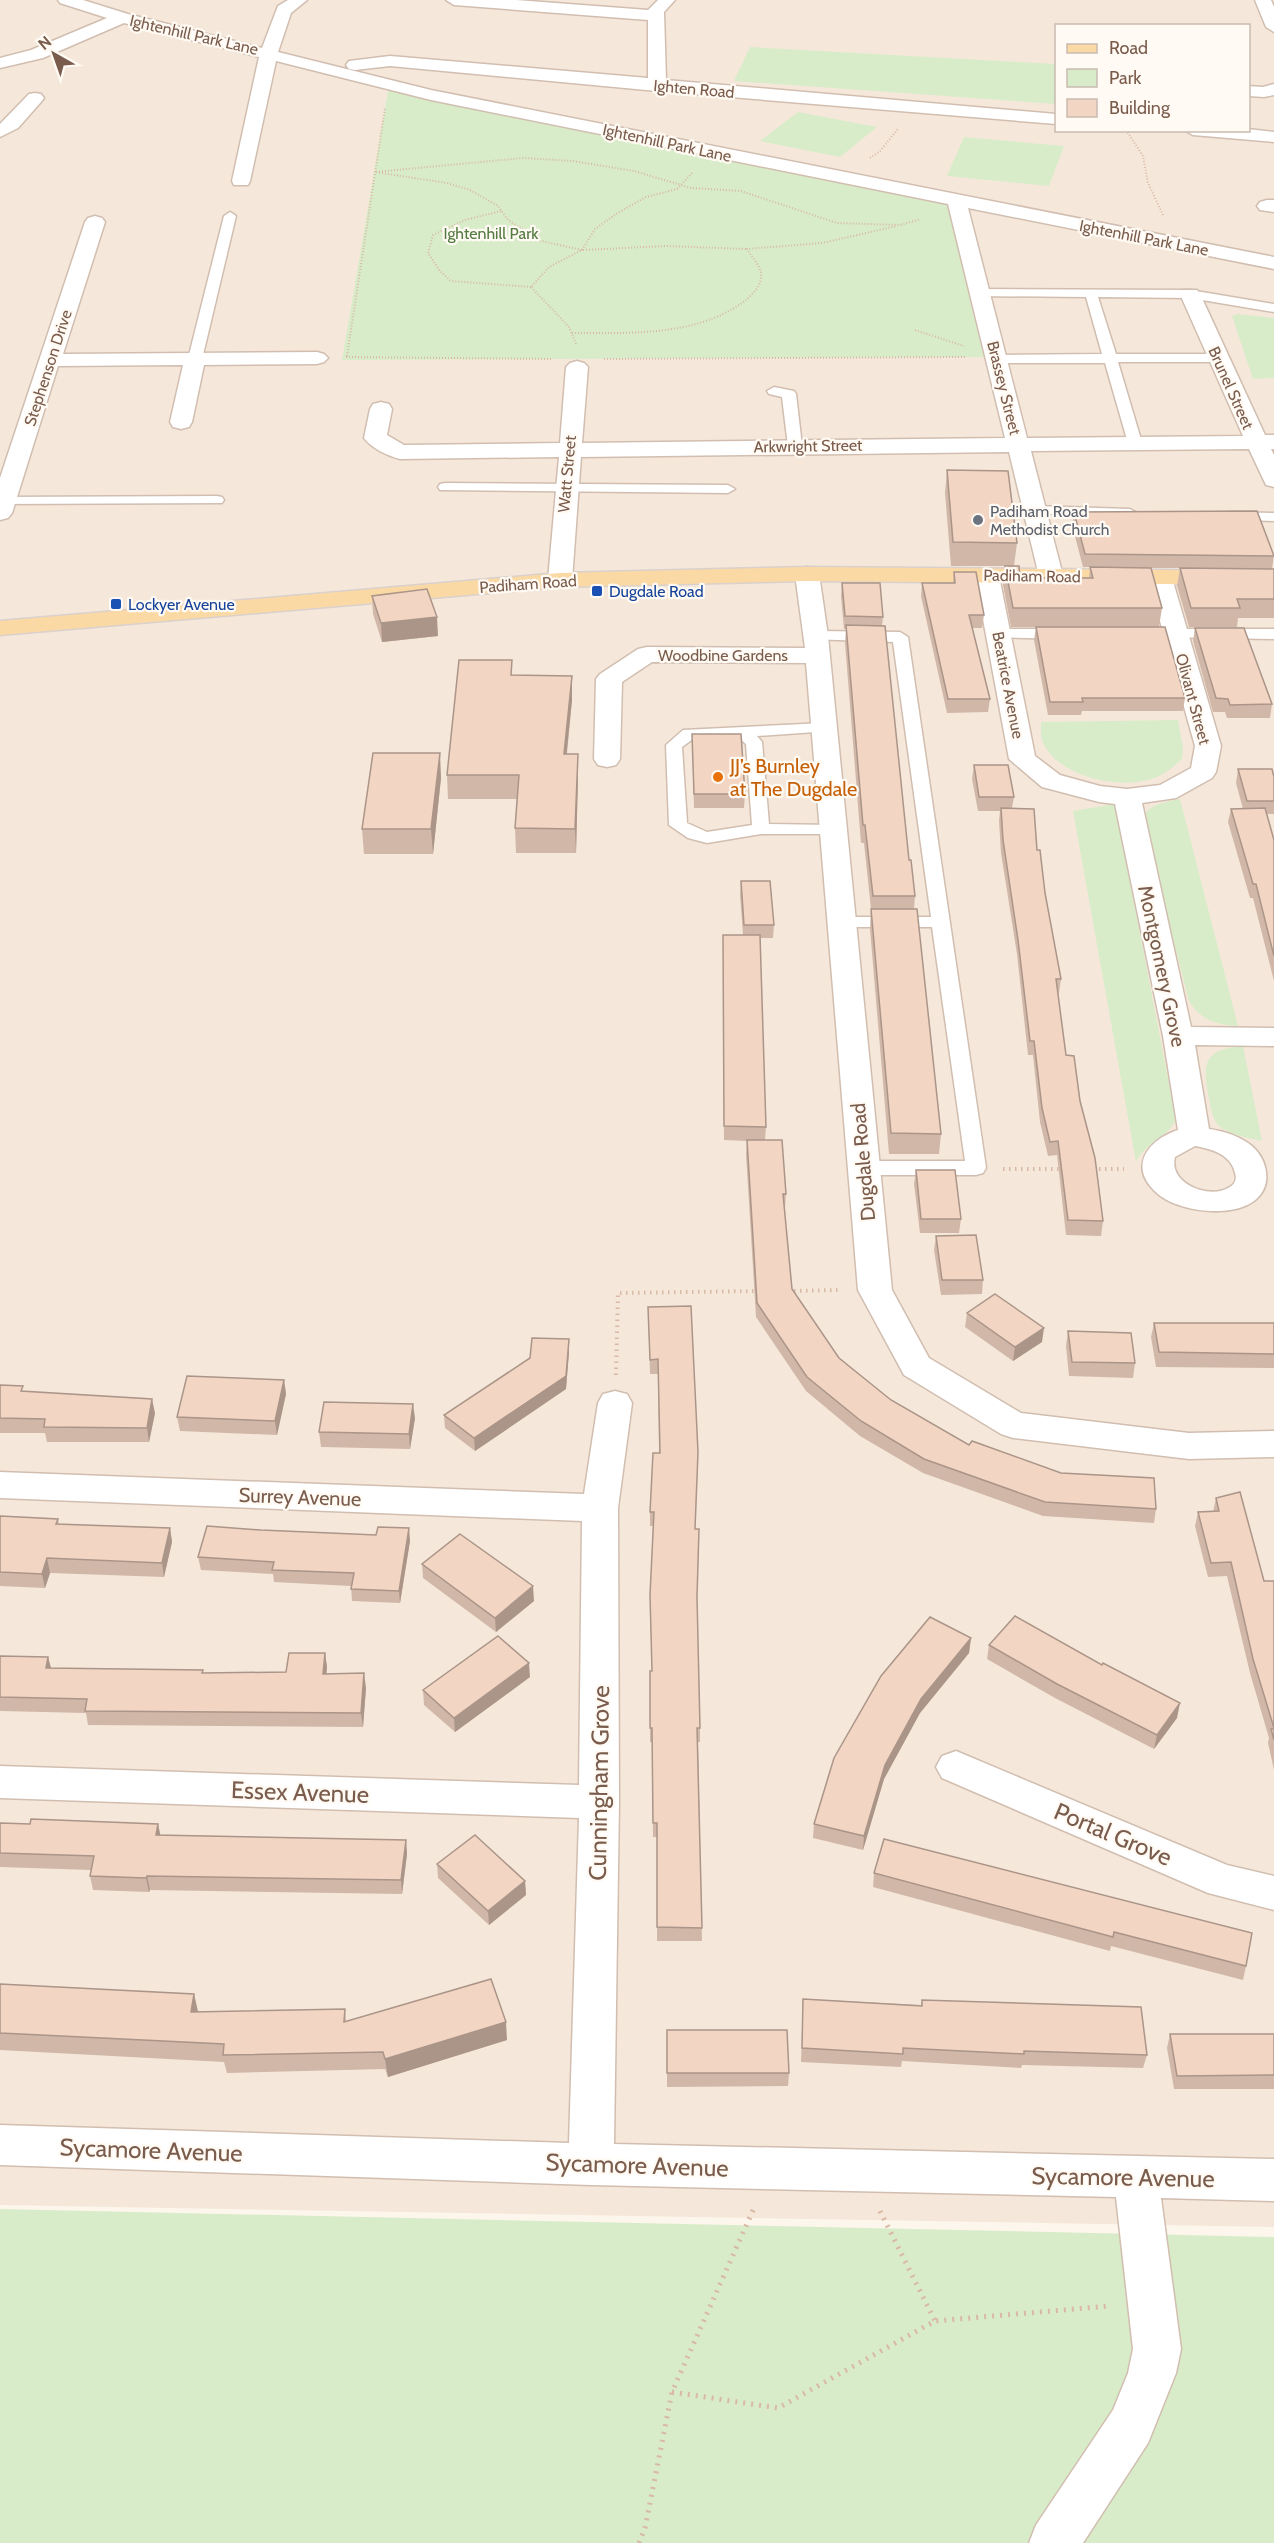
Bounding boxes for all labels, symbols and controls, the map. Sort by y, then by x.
street label: Ightenhill Park Lane [128,11,260,59]
north arrow [24,24,84,84]
legend [1055,24,1250,132]
text: N [34,32,55,54]
text: Road [1109,37,1148,59]
text: Park [1109,67,1142,89]
street label: Ighten Road [653,76,735,102]
text: Building [1109,97,1171,119]
street label: Ightenhill Park Lane [601,120,733,166]
street label: Ightenhill Park Lane [1078,216,1210,260]
park label: Ightenhill Park [444,224,539,243]
street label: Stephenson Drive [20,307,76,429]
street label: Brassey Street [983,339,1025,438]
street label: Brunel Street [1204,344,1258,433]
street label: Watt Street [554,434,580,513]
street label: Arkwright Street [753,436,863,456]
place label: Padiham Road Methodist Church [990,502,1109,539]
marker: Padiham Road Methodist Church [971,513,985,527]
street label: Padiham Road [983,566,1081,586]
street label: Padiham Road [479,571,577,597]
place label: Dugdale Road [609,582,704,601]
marker: Dugdale Road [590,584,604,598]
place label: Lockyer Avenue [128,595,235,614]
marker: Lockyer Avenue [109,597,123,611]
street label: Beatrice Avenue [988,630,1028,740]
street label: Woodbine Gardens [658,646,788,665]
street label: Olivant Street [1172,651,1214,747]
place label: JJ’s Burnley at The Dugdale [729,754,857,801]
marker: JJ’s Burnley at The Dugdale [711,770,725,784]
street label: Montgomery Grove [1133,883,1191,1049]
street label: Dugdale Road [846,1102,880,1222]
street label: Surrey Avenue [238,1483,362,1511]
street label: Cunningham Grove [583,1685,615,1881]
street label: Essex Avenue [230,1775,370,1809]
street label: Portal Grove [1050,1796,1176,1872]
street label: Sycamore Avenue [59,2132,243,2168]
street label: Sycamore Avenue [545,2147,729,2183]
street label: Sycamore Avenue [1031,2161,1215,2193]

